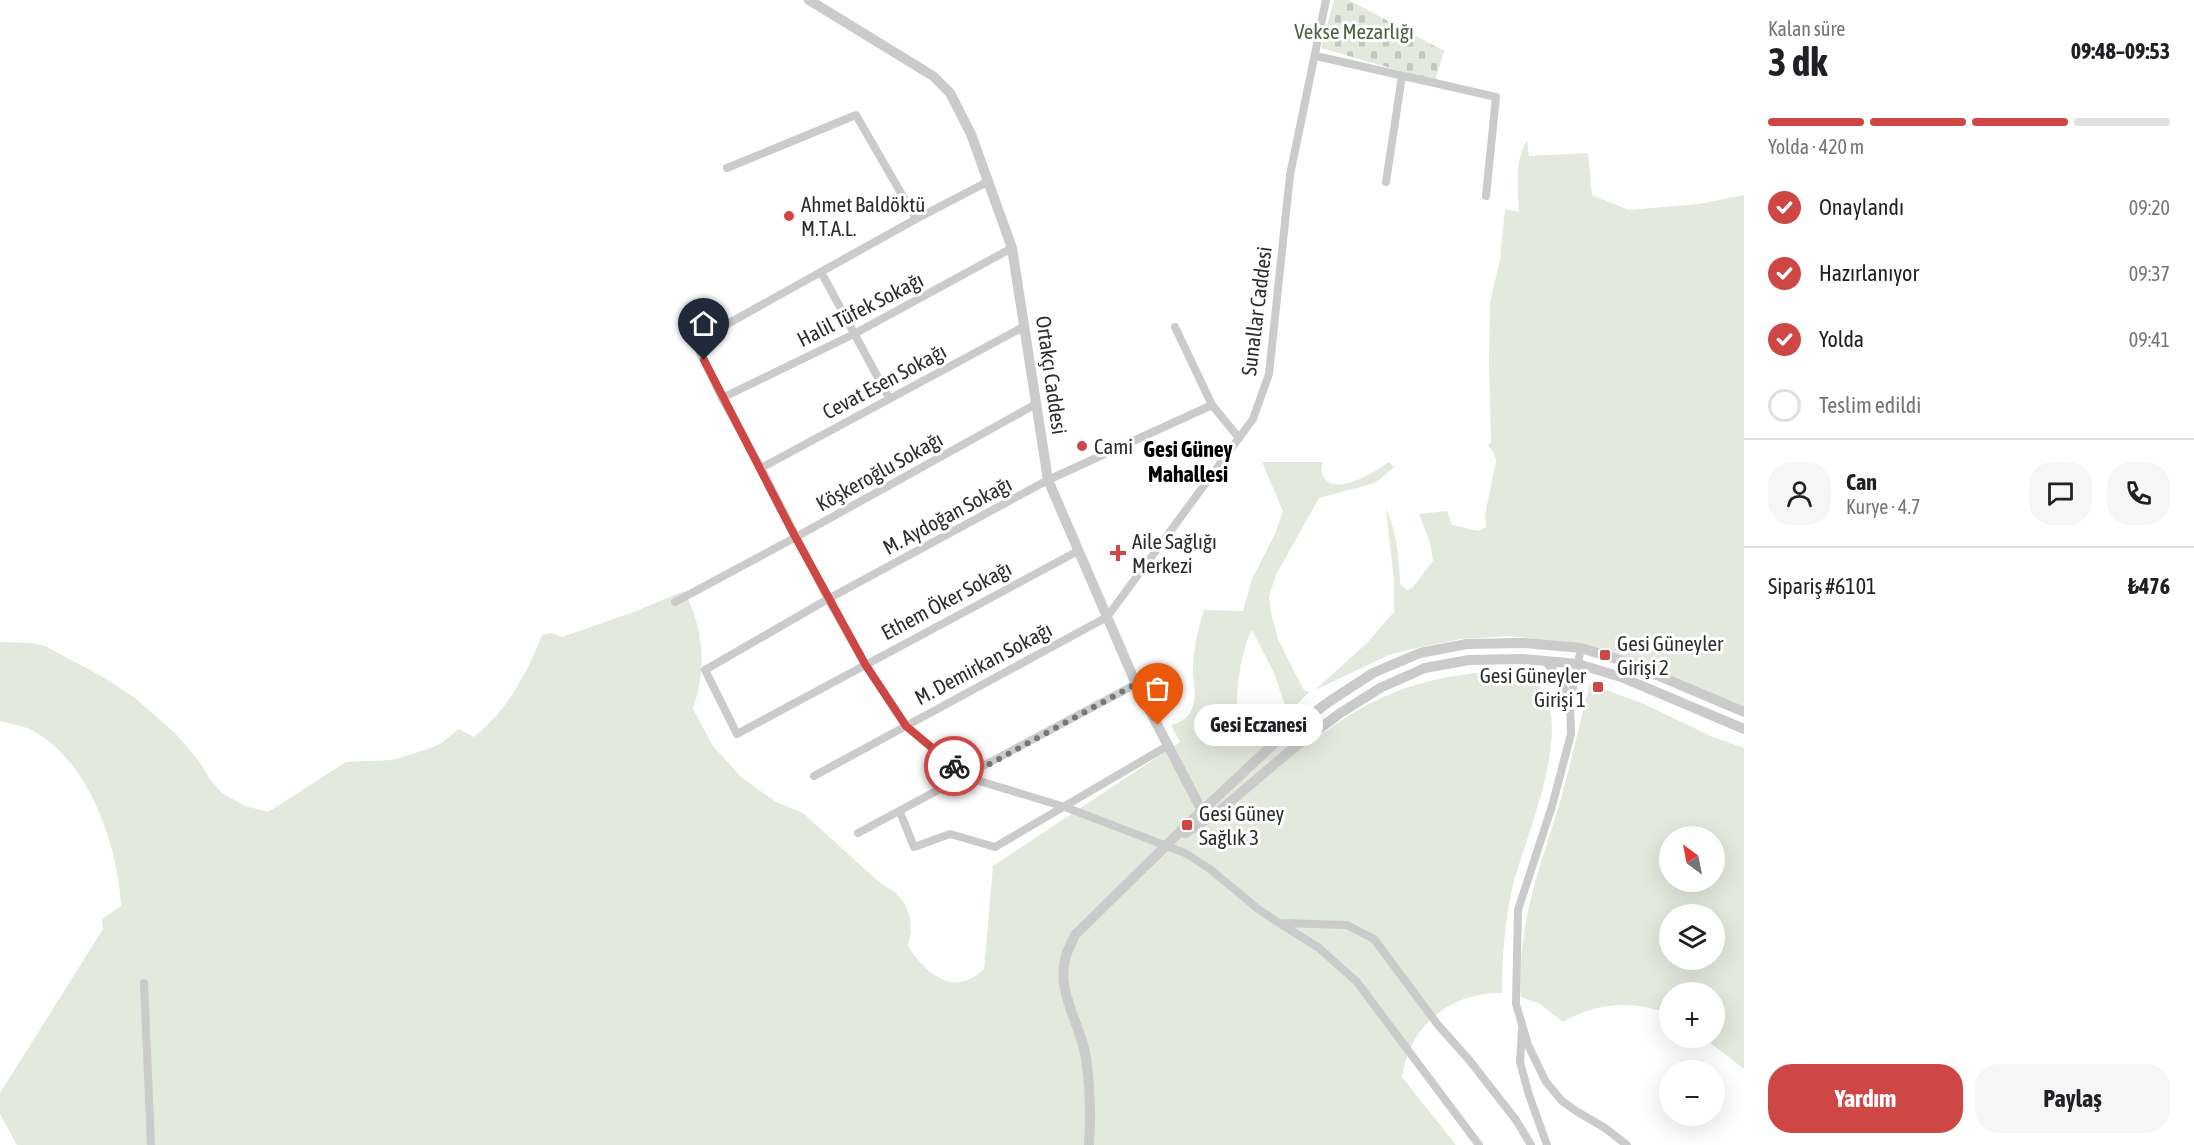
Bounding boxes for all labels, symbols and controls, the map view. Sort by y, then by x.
text: Kalan süre [1768,17,1845,40]
park label: Vekse Mezarlığı [1294,19,1414,43]
text: 09:48–09:53 [2071,38,2170,64]
text: 3 dk [1768,40,1827,84]
text: Yolda · 420 m [1768,135,1864,158]
icon: check [1768,191,1801,224]
place label: Ahmet Baldöktü M.T.A.L. [801,192,925,240]
text: Onaylandı [1819,194,1904,220]
text: 09:20 [2129,196,2170,219]
marker: Ahmet Baldöktü M.T.A.L. [782,209,796,223]
street label: Sunallar Caddesi [1236,245,1276,377]
icon: check [1768,257,1801,290]
text: Hazırlanıyor [1819,260,1919,286]
text: 09:37 [2129,262,2170,285]
street label: Halil Tüfek Sokağı [793,267,927,351]
pin [678,298,729,360]
icon: home [687,307,720,340]
street label: Ortakçı Caddesi [1032,314,1072,436]
icon: check [1768,323,1801,356]
text: Yolda [1819,326,1864,352]
text: 09:41 [2129,328,2170,351]
street label: Cevat Esen Sokağı [818,338,950,424]
text: Teslim edildi [1819,392,1921,418]
street label: Köşkeroğlu Sokağı [812,426,946,516]
place label: Cami [1094,434,1133,458]
district label: Gesi Güney Mahallesi [1143,436,1233,487]
marker: Cami [1075,439,1089,453]
button: person [1768,462,1831,525]
button: chat [2029,462,2092,525]
button: phone [2107,462,2170,525]
text: Can [1846,469,1877,495]
street label: M. Aydoğan Sokağı [879,471,1015,559]
text: Kurye · 4.7 [1846,495,1920,518]
place label: Aile Sağlığı Merkezi [1132,529,1217,577]
marker: Aile Sağlığı Merkezi [1109,544,1127,562]
street label: Ethem Öker Sokağı [877,556,1015,644]
text: Sipariş #6101 [1768,573,1876,599]
text: ₺476 [2128,573,2170,599]
street label: M. Demirkan Sokağı [910,617,1056,709]
place label: Gesi Güneyler Girişi 2 [1617,631,1724,679]
marker: Gesi Güneyler Girişi 2 [1598,648,1612,662]
pin [1132,663,1183,725]
place label: Gesi Güneyler Girişi 1 [1480,663,1587,711]
icon: bag [1141,672,1174,705]
marker: Gesi Güneyler Girişi 1 [1591,680,1605,694]
callout: Gesi Eczanesi [1194,704,1323,746]
text: Gesi Eczanesi [1210,713,1307,736]
courier [924,736,984,796]
icon: bike [938,750,971,783]
place label: Gesi Güney Sağlık 3 [1199,801,1285,849]
marker: Gesi Güney Sağlık 3 [1180,818,1194,832]
north arrow [1659,826,1725,892]
map controls [1659,826,1725,1126]
button: layers [1659,904,1725,970]
button: + [1659,982,1725,1048]
button: − [1659,1060,1725,1126]
button: Yardım [1768,1064,1963,1133]
button: Paylaş [1975,1064,2170,1133]

